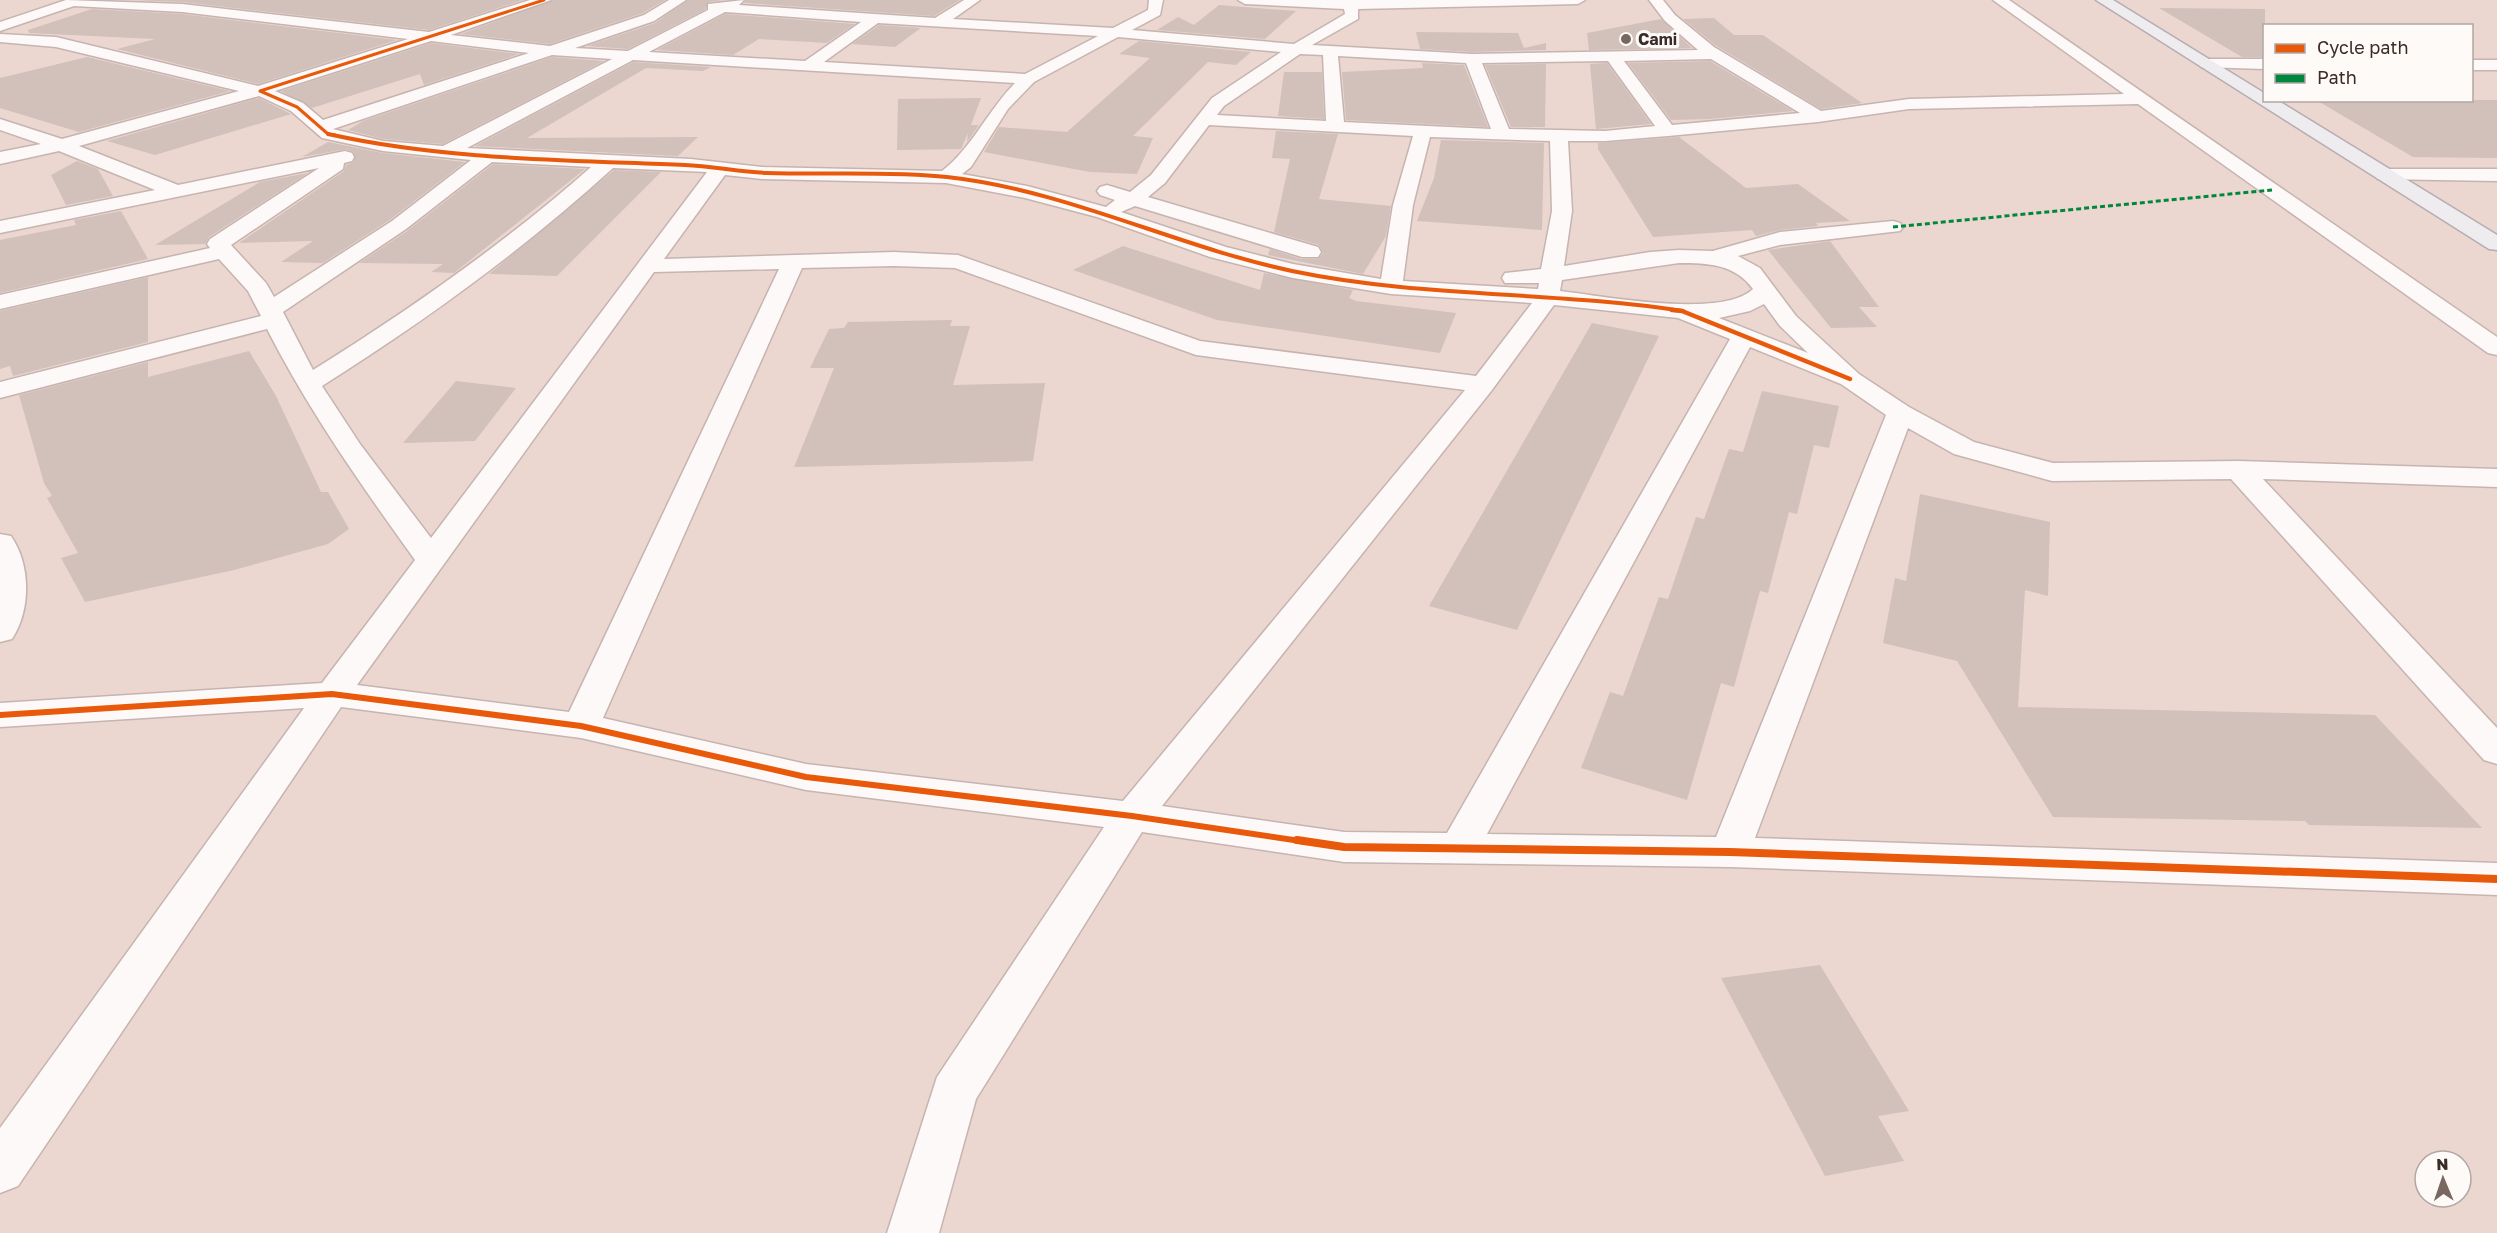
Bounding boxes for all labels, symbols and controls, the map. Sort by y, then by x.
legend [2263,24,2473,102]
place label: Cami [1638,29,1677,49]
marker: Cami [1619,32,1633,46]
text: Cycle path [2317,36,2409,58]
text: Path [2317,66,2357,88]
north arrow [2413,1149,2473,1209]
text: N [2436,1154,2449,1174]

